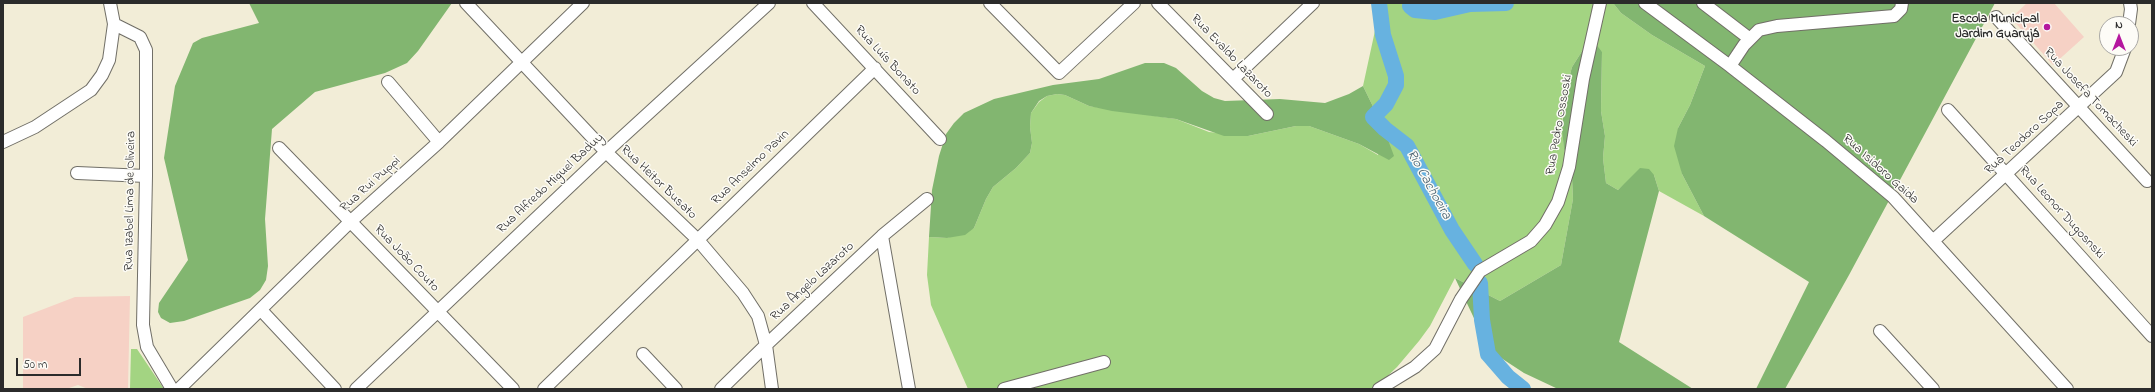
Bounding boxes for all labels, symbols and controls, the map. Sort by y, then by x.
street label: Rua Evaldo Lazaroto [1187,12,1275,102]
place label: Escola Municipal Jardim Guarujá [1951,12,2039,43]
north arrow [2099,16,2139,56]
text: N [2115,17,2123,33]
marker: Escola Municipal Jardim Guarujá [2042,22,2052,32]
street label: Rua Luís Bonato [851,23,923,99]
street label: Rua Josefa Tomacheski [2040,45,2140,151]
street label: Rua Pedro Ossoski [1543,73,1577,177]
street label: Rua Teodoro Sopa [1982,97,2068,179]
street label: Rua Anselmo Pavin [709,127,793,209]
street label: Rua Alfredo Miguel Baduy [494,130,608,238]
street label: Rua Izabel Lima de Oliveira [122,131,140,271]
street label: Rua Isidoro Gaida [1839,132,1921,208]
street label: Rua Heitor Busato [617,143,699,223]
water label: Rio Cachoeira [1402,147,1454,223]
street label: Rua Rui Puppi [338,154,404,216]
street label: Rua Leonor Dugosnski [2015,163,2107,263]
street label: Rua João Couto [370,222,442,296]
street label: Rua Ângelo Lazaroto [768,239,858,325]
scale bar [18,350,83,376]
text: 50 m [23,356,47,374]

